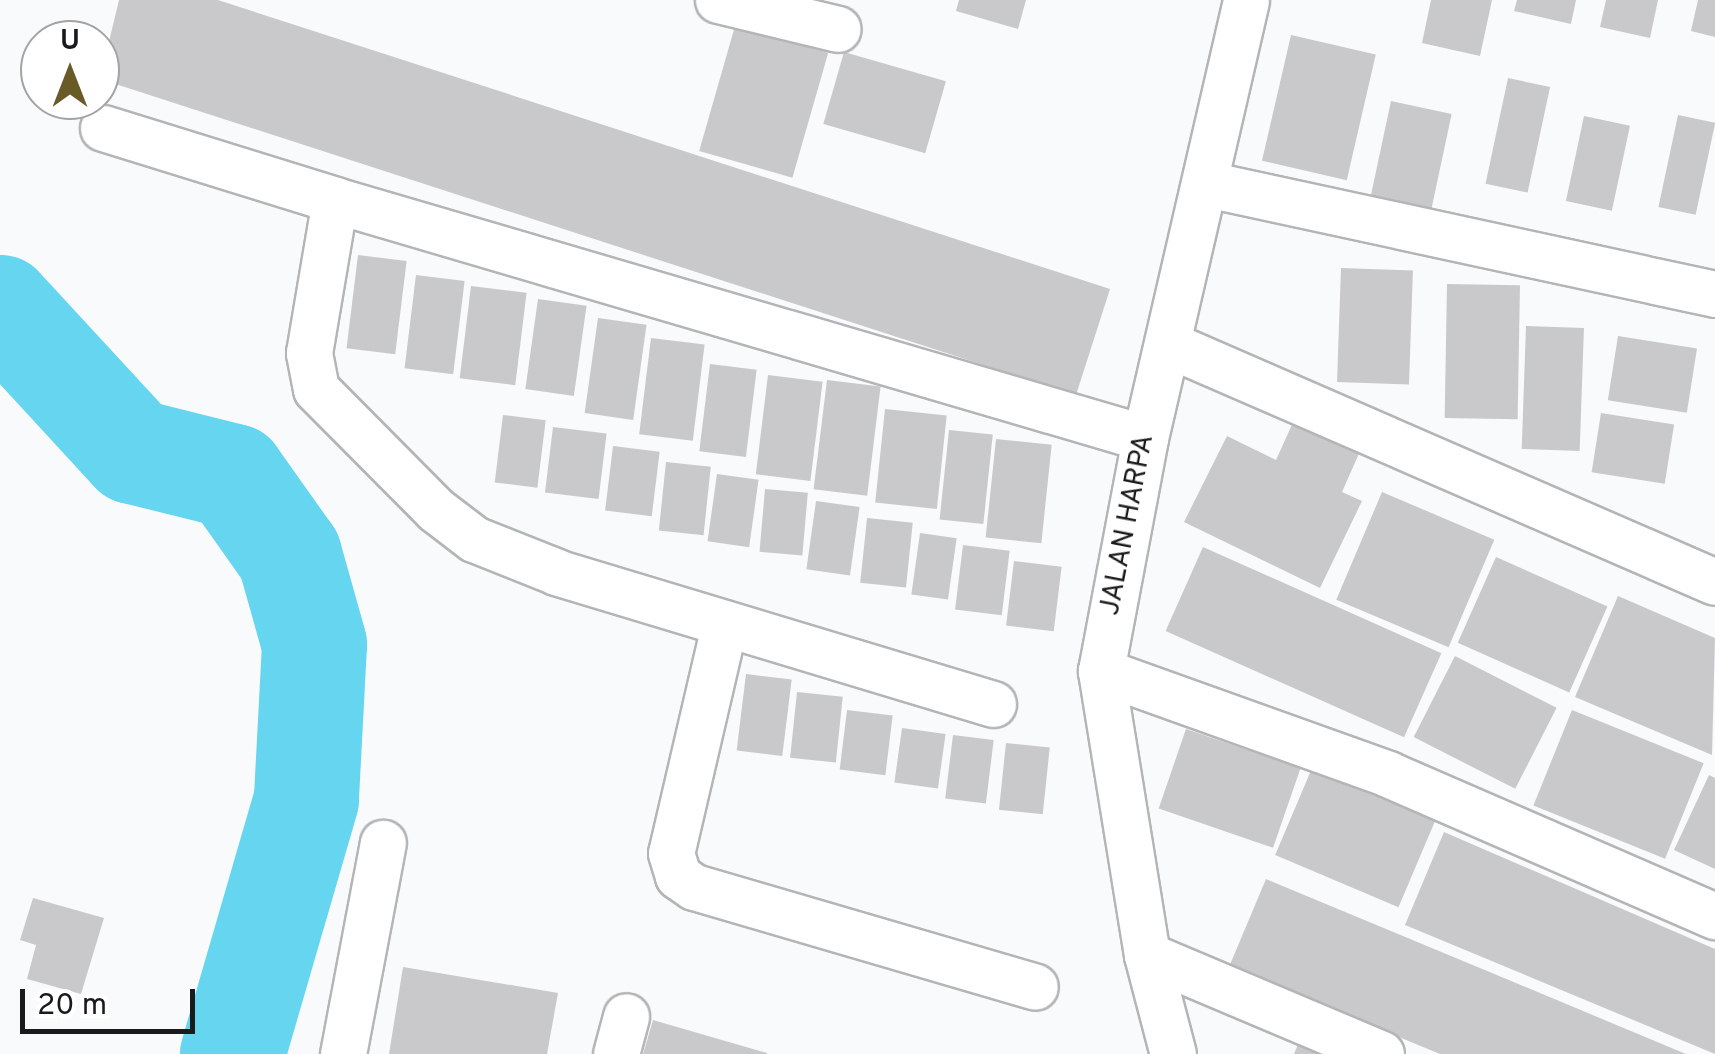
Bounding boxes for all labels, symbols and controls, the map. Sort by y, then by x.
north arrow [20,20,120,120]
text: U [60,24,80,60]
street label: JALAN HARPA [1094,432,1162,618]
scale bar [25,969,200,1031]
text: 20 m [37,988,107,1025]

